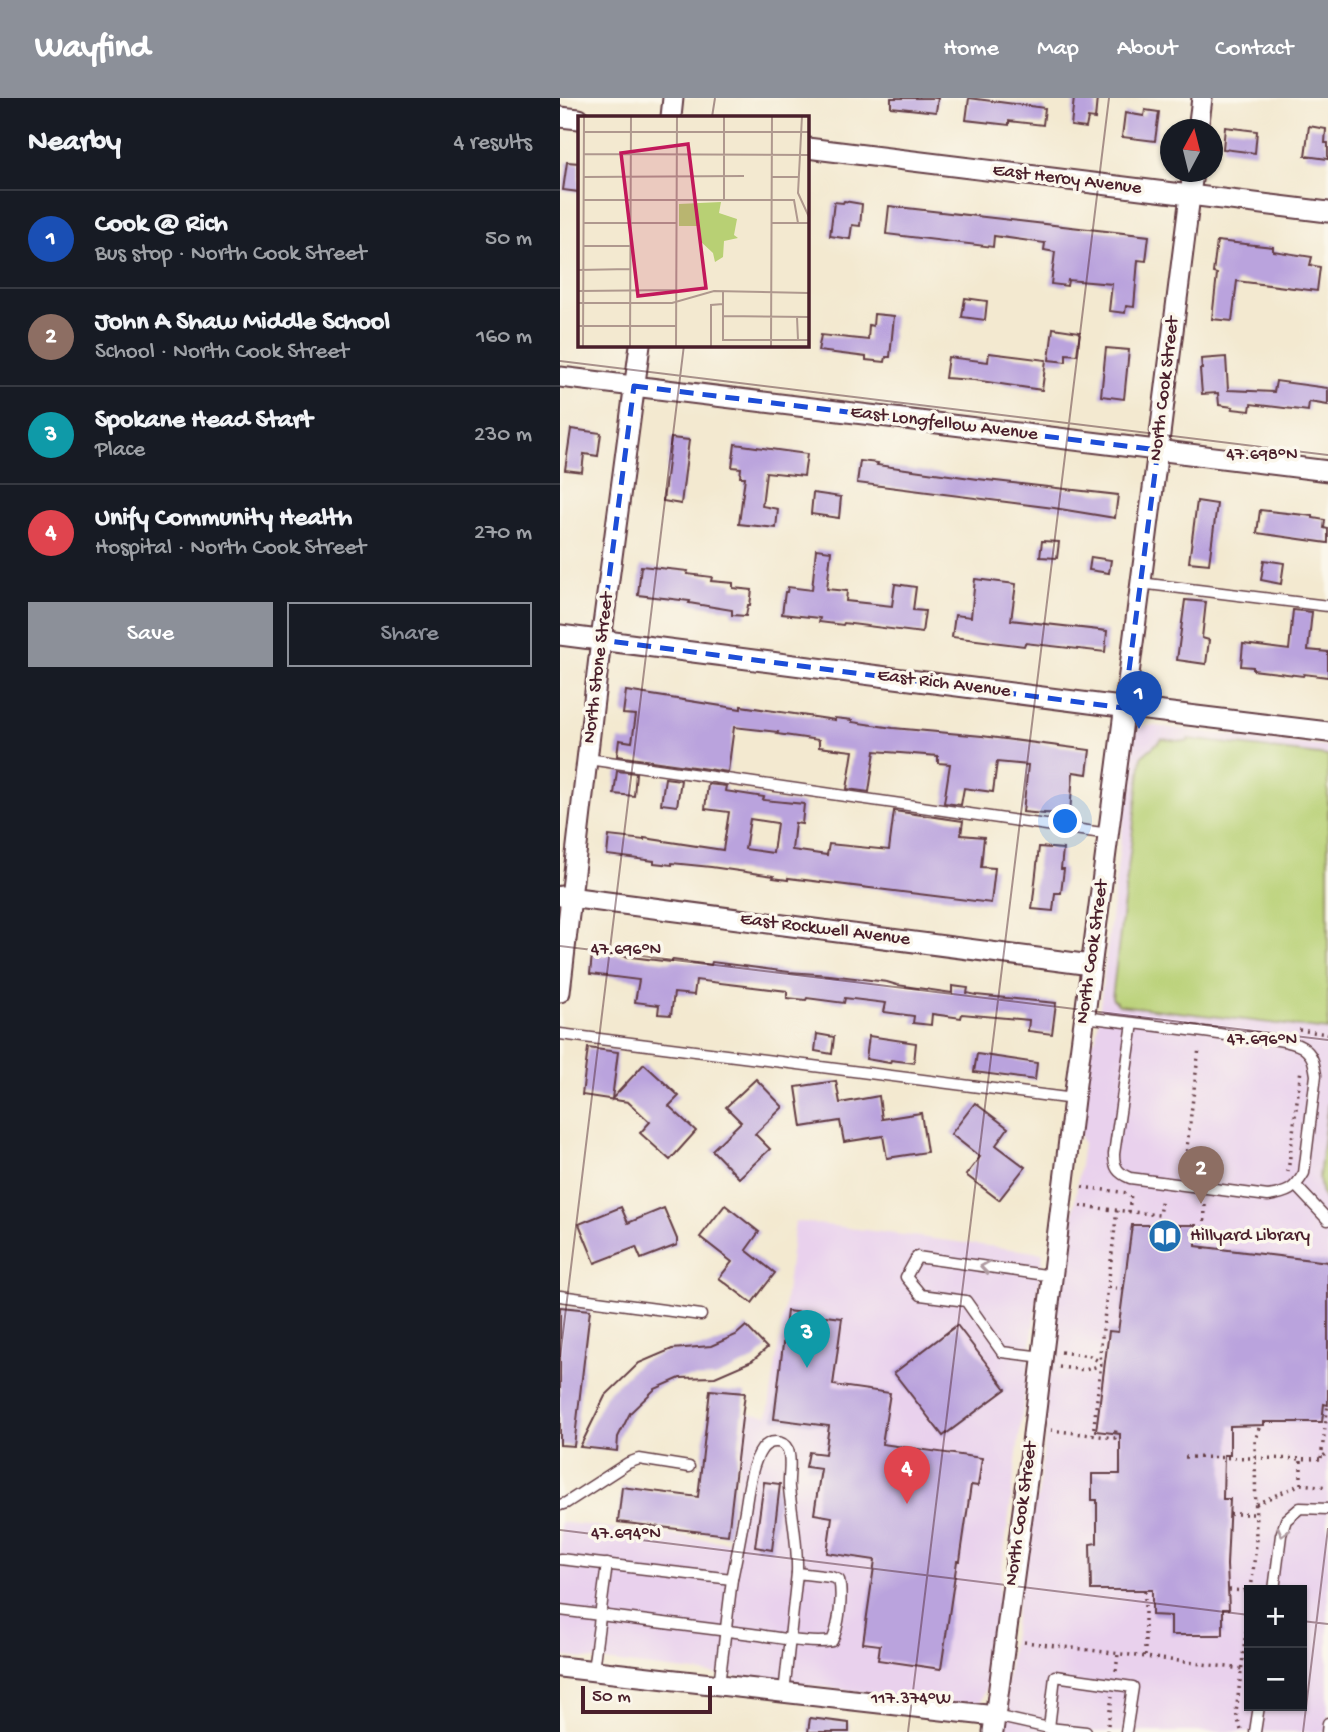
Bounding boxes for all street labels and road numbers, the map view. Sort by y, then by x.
street label: East Heroy Avenue [991,159,1143,201]
street label: North Cook Street [1145,313,1186,462]
street label: East Longfellow Avenue [849,401,1039,447]
street label: North Stone Street [578,589,620,745]
street label: East Rich Avenue [876,664,1012,704]
street label: North Cook Street [1072,876,1115,1025]
street label: East Rockwell Avenue [739,908,911,952]
street label: North Cook Street [1001,1438,1044,1587]

